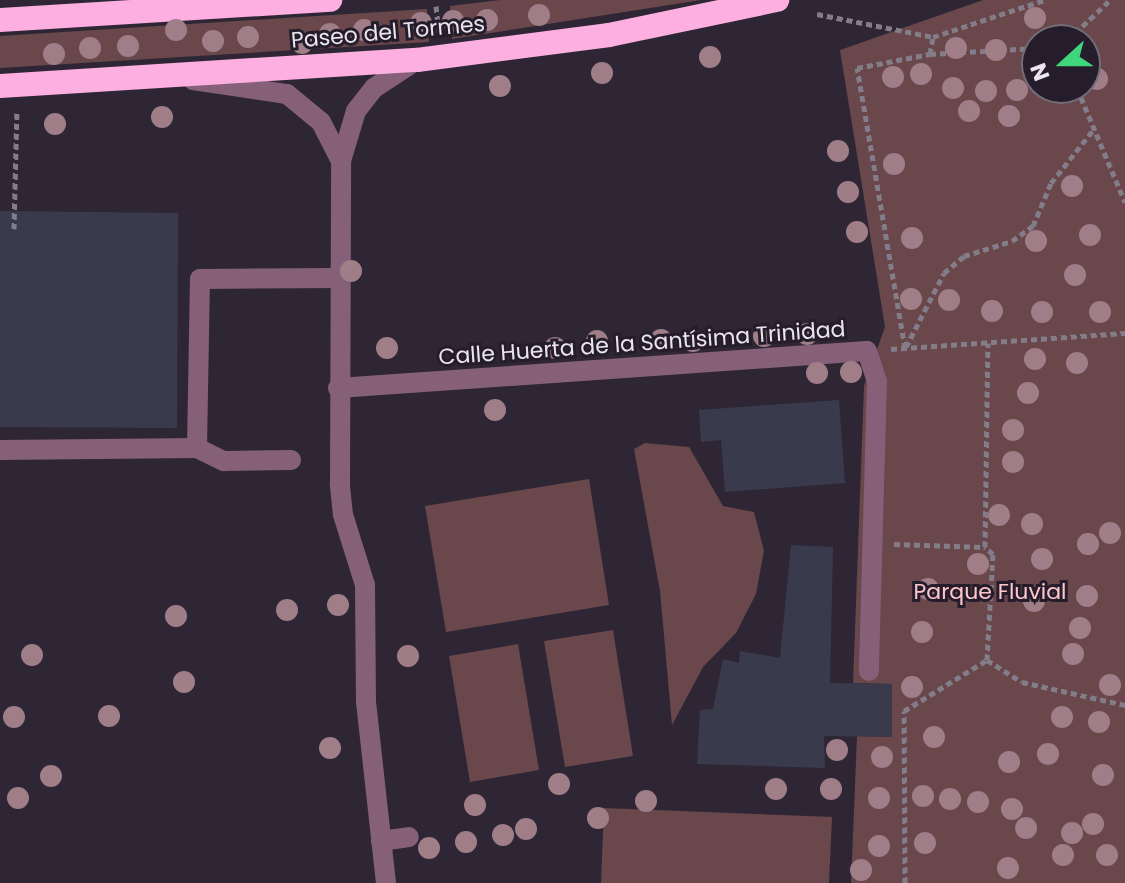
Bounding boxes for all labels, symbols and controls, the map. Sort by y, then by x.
street label: Paseo del Tormes [290,10,486,54]
north arrow [1021,24,1101,104]
text: N [1023,59,1057,85]
street label: Calle Huerta de la Santísima Trinidad [438,316,846,370]
park label: Parque Fluvial [914,579,1066,605]

